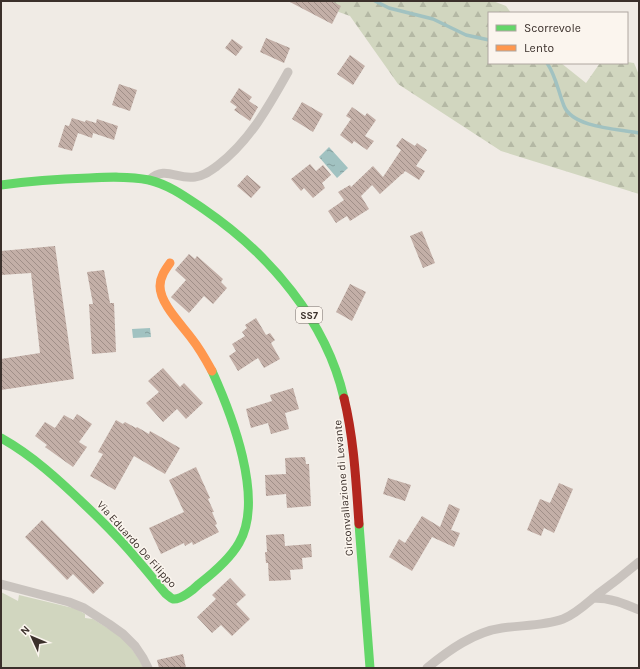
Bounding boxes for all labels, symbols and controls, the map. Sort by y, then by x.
legend [488,12,628,64]
text: Scorrevole [524,21,581,35]
text: Lento [524,41,554,55]
road number: SS7 [296,307,322,323]
street label: Circonvallazione di Levante [331,419,356,557]
street label: Via Eduardo De Filippo [94,498,179,590]
north arrow [12,617,52,657]
text: N [18,623,33,638]

